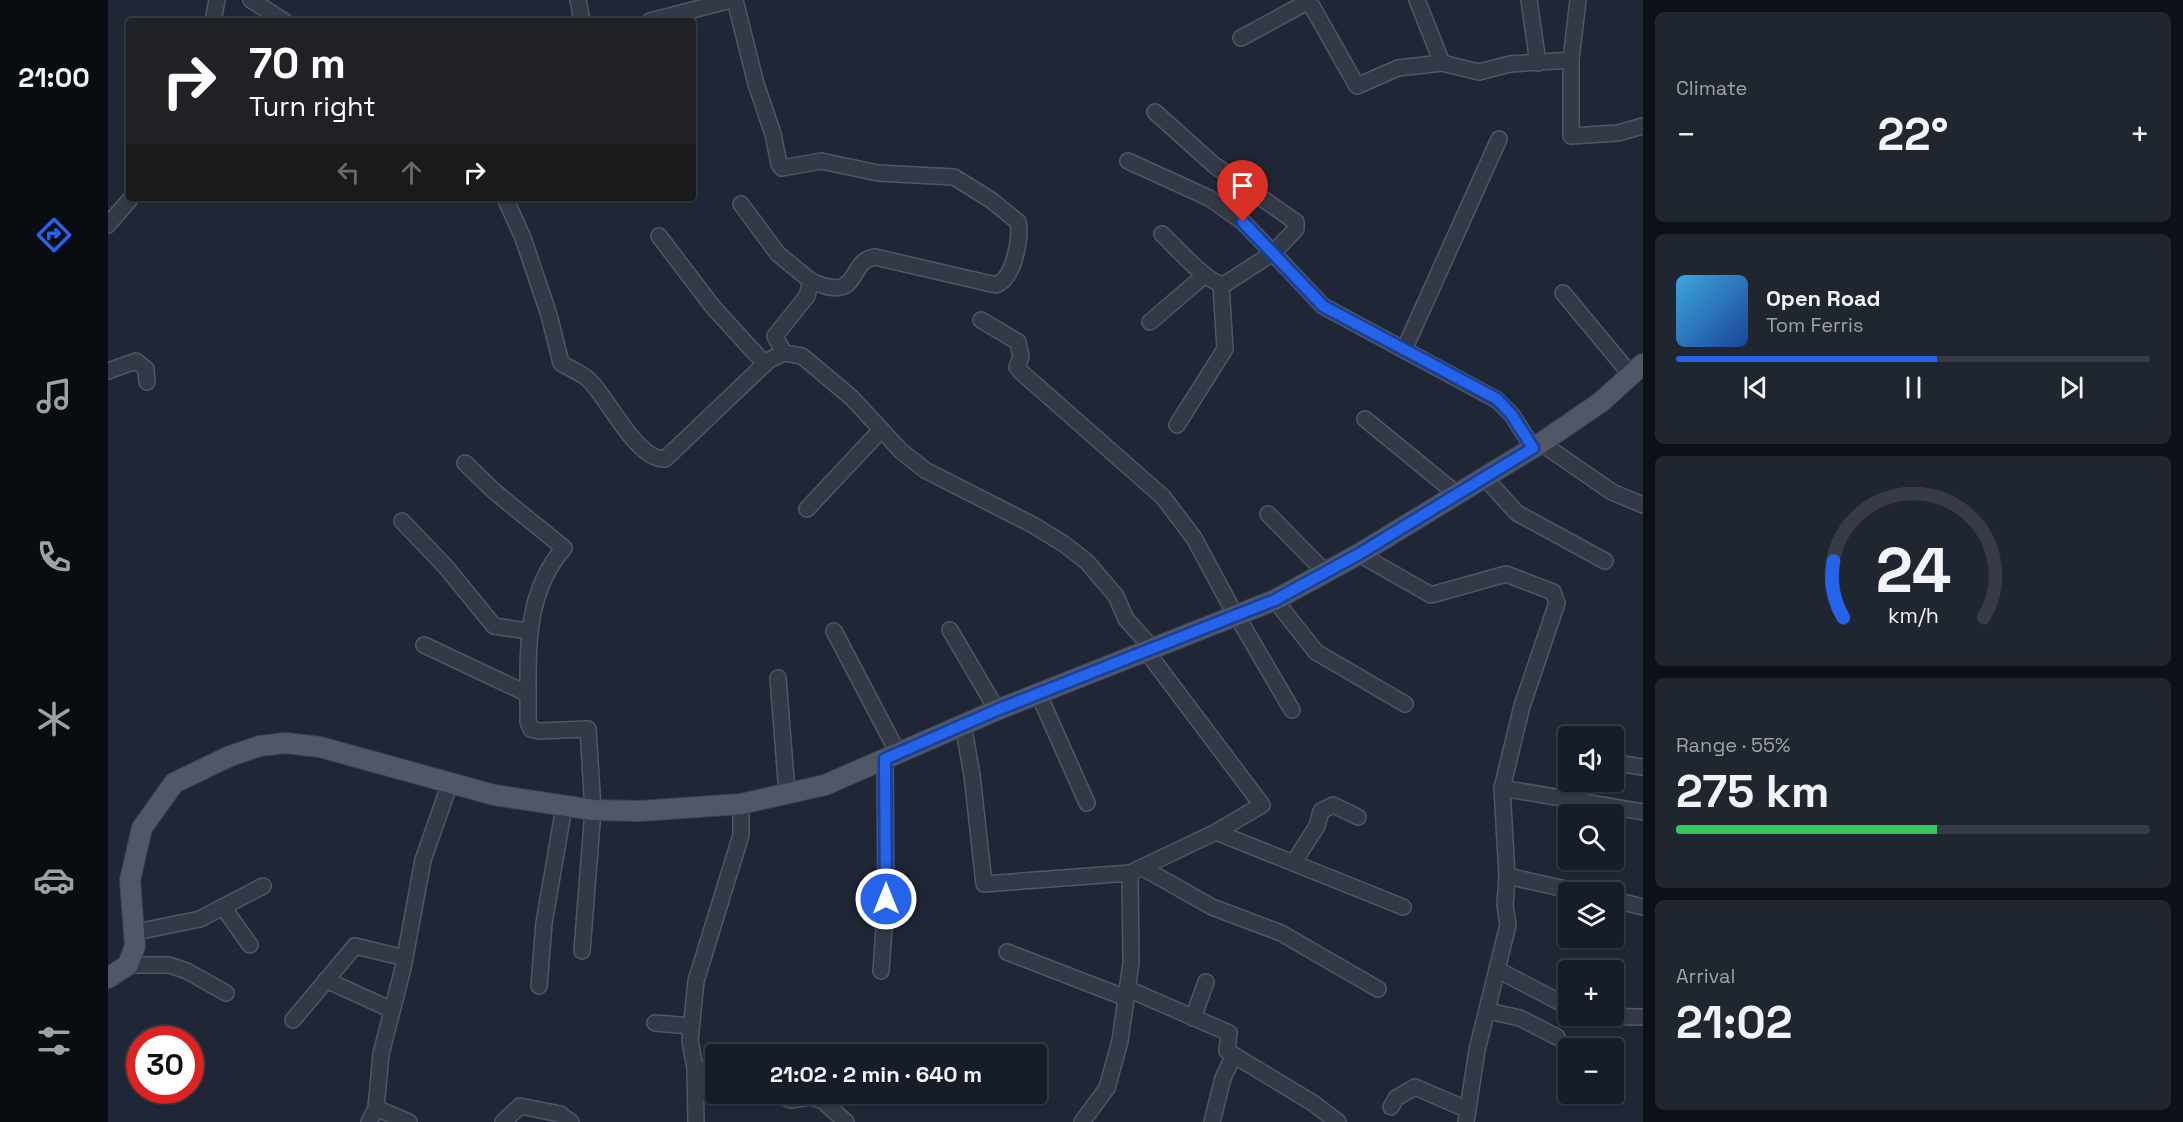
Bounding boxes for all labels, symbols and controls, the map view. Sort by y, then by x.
text: 70 m [249,37,346,90]
icon: right [150,42,228,120]
text: 21:00 [18,60,90,95]
text: Climate [1676,75,1747,101]
text: Turn right [249,89,376,124]
text: 22° [1877,106,1949,163]
text: − [1676,114,1696,156]
text: + [2130,114,2150,156]
icon: left [332,156,365,189]
icon: ahead [395,156,428,189]
icon: right [458,156,491,189]
pin [1217,160,1268,222]
icon: arrive [1226,169,1259,202]
icon: directions [33,214,75,256]
text: Open Road [1766,284,1881,312]
text: Tom Ferris [1766,312,1864,338]
icon: previous [1739,371,1772,404]
icon: pause [1897,371,1930,404]
icon: next [2055,371,2088,404]
icon: music [33,375,75,417]
text: 24 [1875,531,1951,610]
icon: phone [33,536,75,578]
text: km/h [1887,602,1939,629]
icon: climate [33,698,75,740]
map controls [1558,726,1624,1104]
button: sound [1558,726,1624,792]
text: Range · 55% [1676,732,1790,758]
text: 275 km [1676,763,1829,820]
button: search [1558,804,1624,870]
icon: car [33,859,75,901]
position arrow [854,867,918,931]
button: layers [1558,882,1624,948]
button: + [1558,960,1624,1026]
text: Arrival [1676,963,1735,989]
text: 21:02 [1676,994,1792,1051]
icon: filters [33,1020,75,1062]
speed limit sign: 30 [126,1026,204,1104]
button: − [1558,1038,1624,1104]
text: 21:02 · 2 min · 640 m [770,1060,982,1088]

